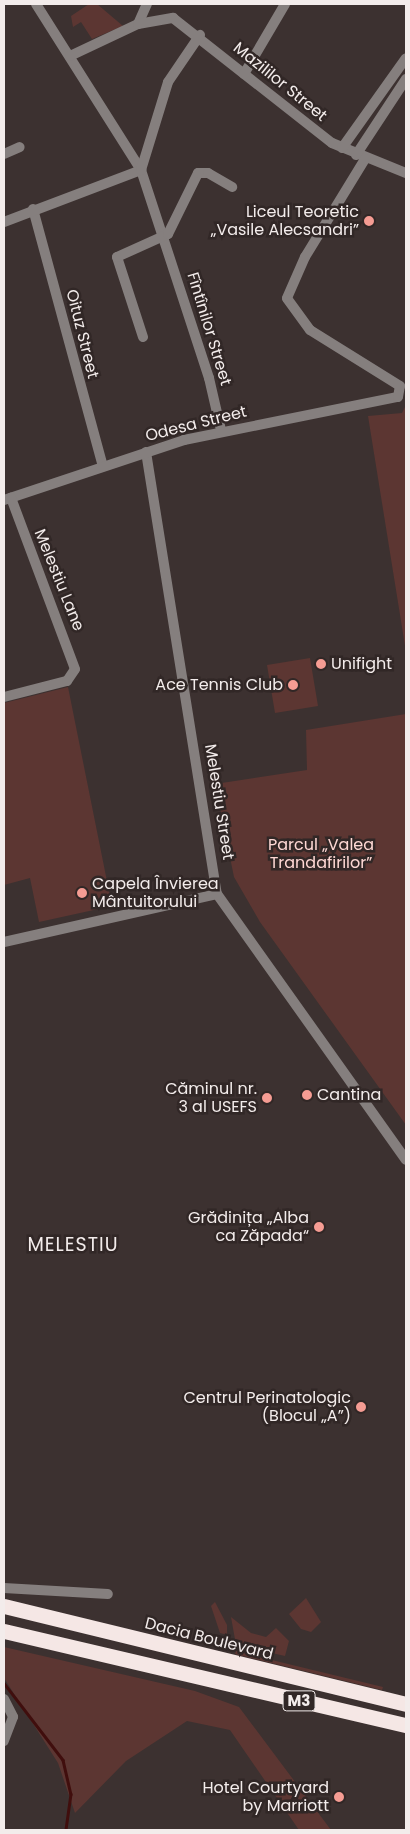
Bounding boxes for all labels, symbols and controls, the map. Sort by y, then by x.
street label: Mazililor Street [229,38,331,126]
place label: Liceul Teoretic „Vasile Alecsandri” [211,202,359,240]
marker: Liceul Teoretic „Vasile Alecsandri” [363,215,375,227]
street label: Fîntînilor Street [183,270,235,388]
street label: Oituz Street [62,288,102,380]
street label: Odesa Street [143,402,249,446]
street label: Melestiu Lane [30,526,88,634]
place label: Unifight [331,654,392,674]
marker: Unifight [315,658,327,670]
place label: Ace Tennis Club [155,675,283,695]
marker: Ace Tennis Club [287,679,299,691]
street label: Melestiu Street [200,743,238,861]
park label: Parcul „Valea Trandafirilor” [268,835,374,873]
place label: Capela Învierea Mântuitorului [92,874,219,912]
marker: Capela Învierea Mântuitorului [76,887,88,899]
place label: Căminul nr. 3 al USEFS [165,1079,257,1117]
place label: Cantina [317,1085,381,1105]
marker: Cantina [301,1089,313,1101]
marker: Căminul nr. 3 al USEFS [261,1092,273,1104]
place label: Grădinița „Alba ca Zăpada“ [188,1208,309,1246]
marker: Grădinița „Alba ca Zăpada“ [313,1221,325,1233]
district label: MELESTIU [27,1234,119,1256]
place label: Centrul Perinatologic (Blocul „A”) [183,1388,351,1426]
marker: Centrul Perinatologic (Blocul „A”) [355,1401,367,1413]
street label: Dacia Boulevard [143,1614,275,1664]
road number: M3 [282,1688,316,1714]
place label: Hotel Courtyard by Marriott [203,1778,329,1816]
marker: Hotel Courtyard by Marriott [333,1791,345,1803]

